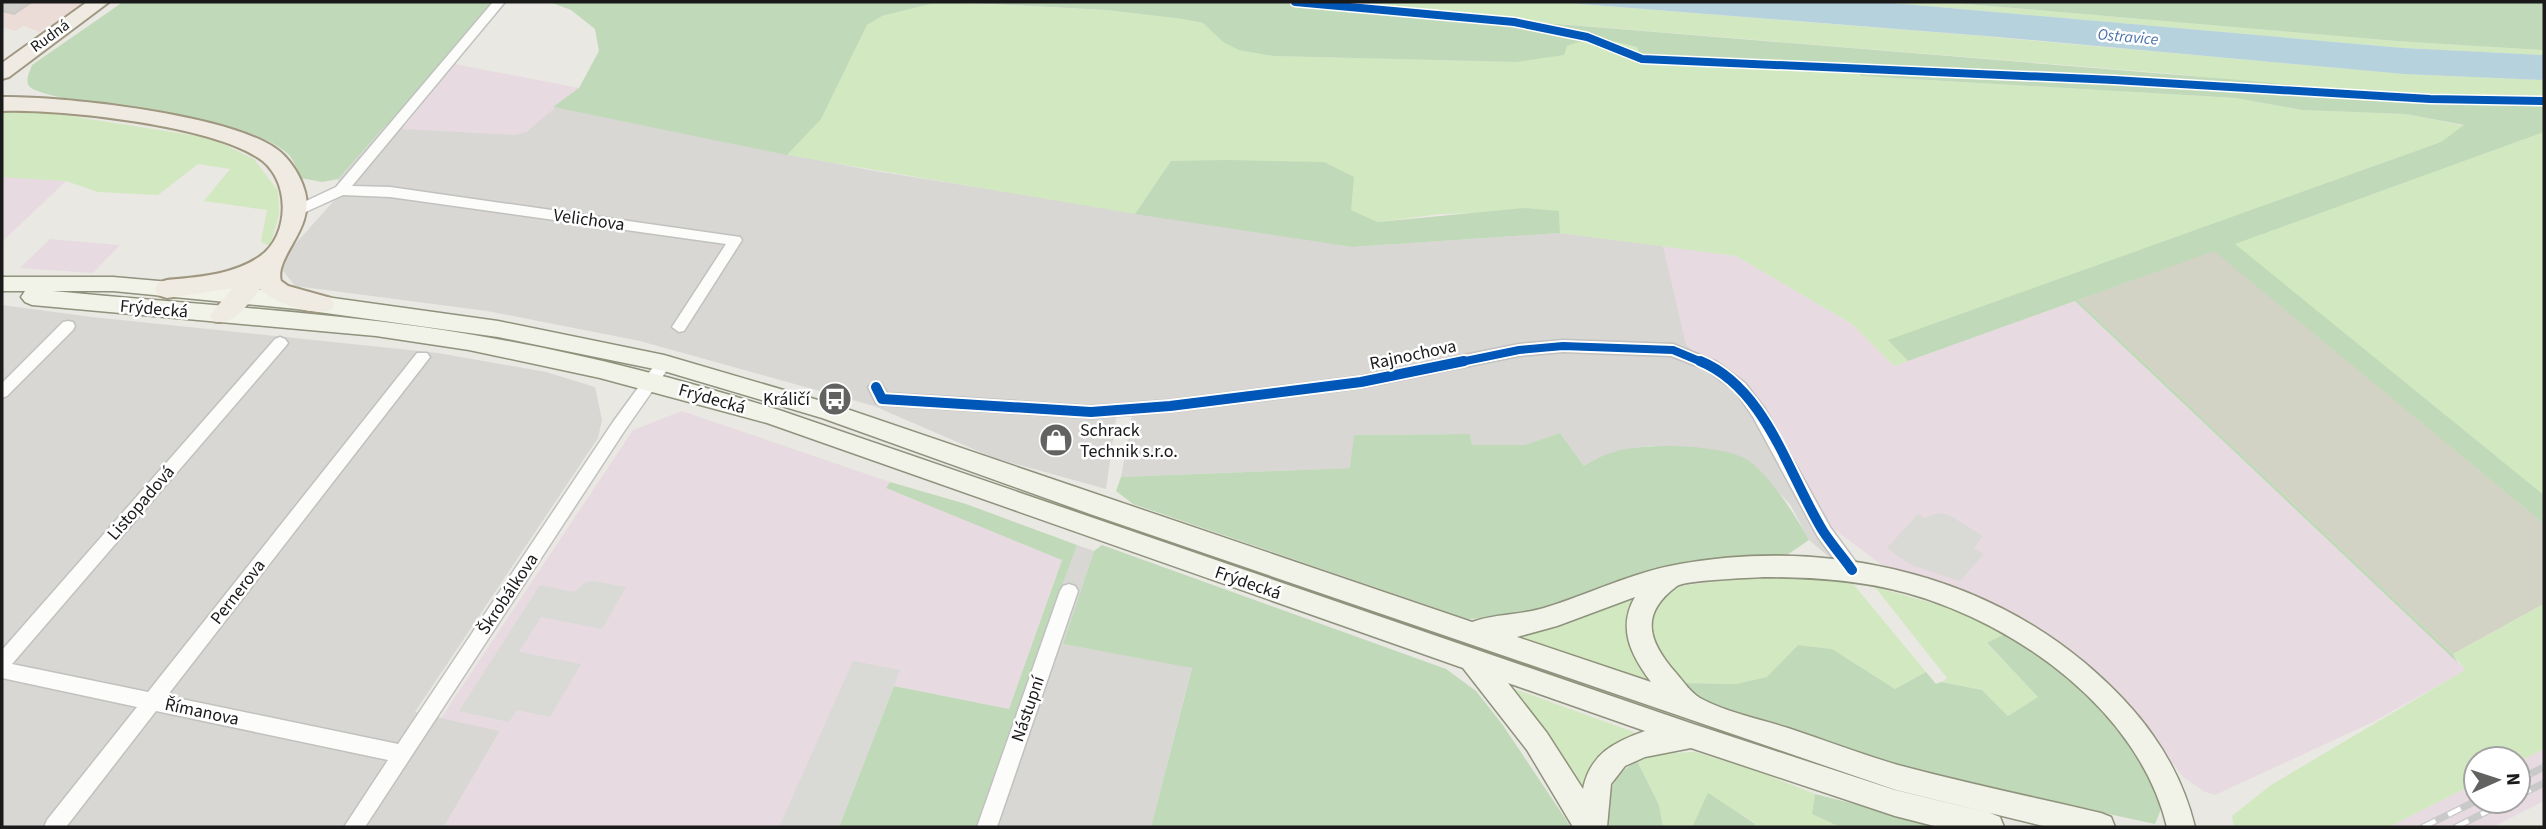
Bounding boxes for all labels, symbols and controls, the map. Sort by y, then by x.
street label: Rudná [26,14,74,58]
water label: Ostravice [2097,23,2160,51]
street label: Velichova [552,203,626,237]
street label: Frýdecká [119,294,189,324]
street label: Rajnochova [1367,334,1459,376]
street label: Frýdecká [676,378,748,420]
bus stop icon: Králičí [816,380,854,418]
place label: Králičí [763,387,811,412]
place label: Schrack Technik s.r.o. [1080,418,1178,464]
shop icon: Schrack Technik s.r.o. [1037,421,1075,459]
street label: Listopadová [102,460,180,546]
street label: Škrobálkova [472,548,544,640]
street label: Pernerova [205,554,271,630]
street label: Frýdecká [1212,560,1284,606]
street label: Nástupní [1005,672,1051,745]
street label: Římanova [163,692,241,732]
north arrow [2462,745,2532,815]
text: N [2499,772,2526,786]

